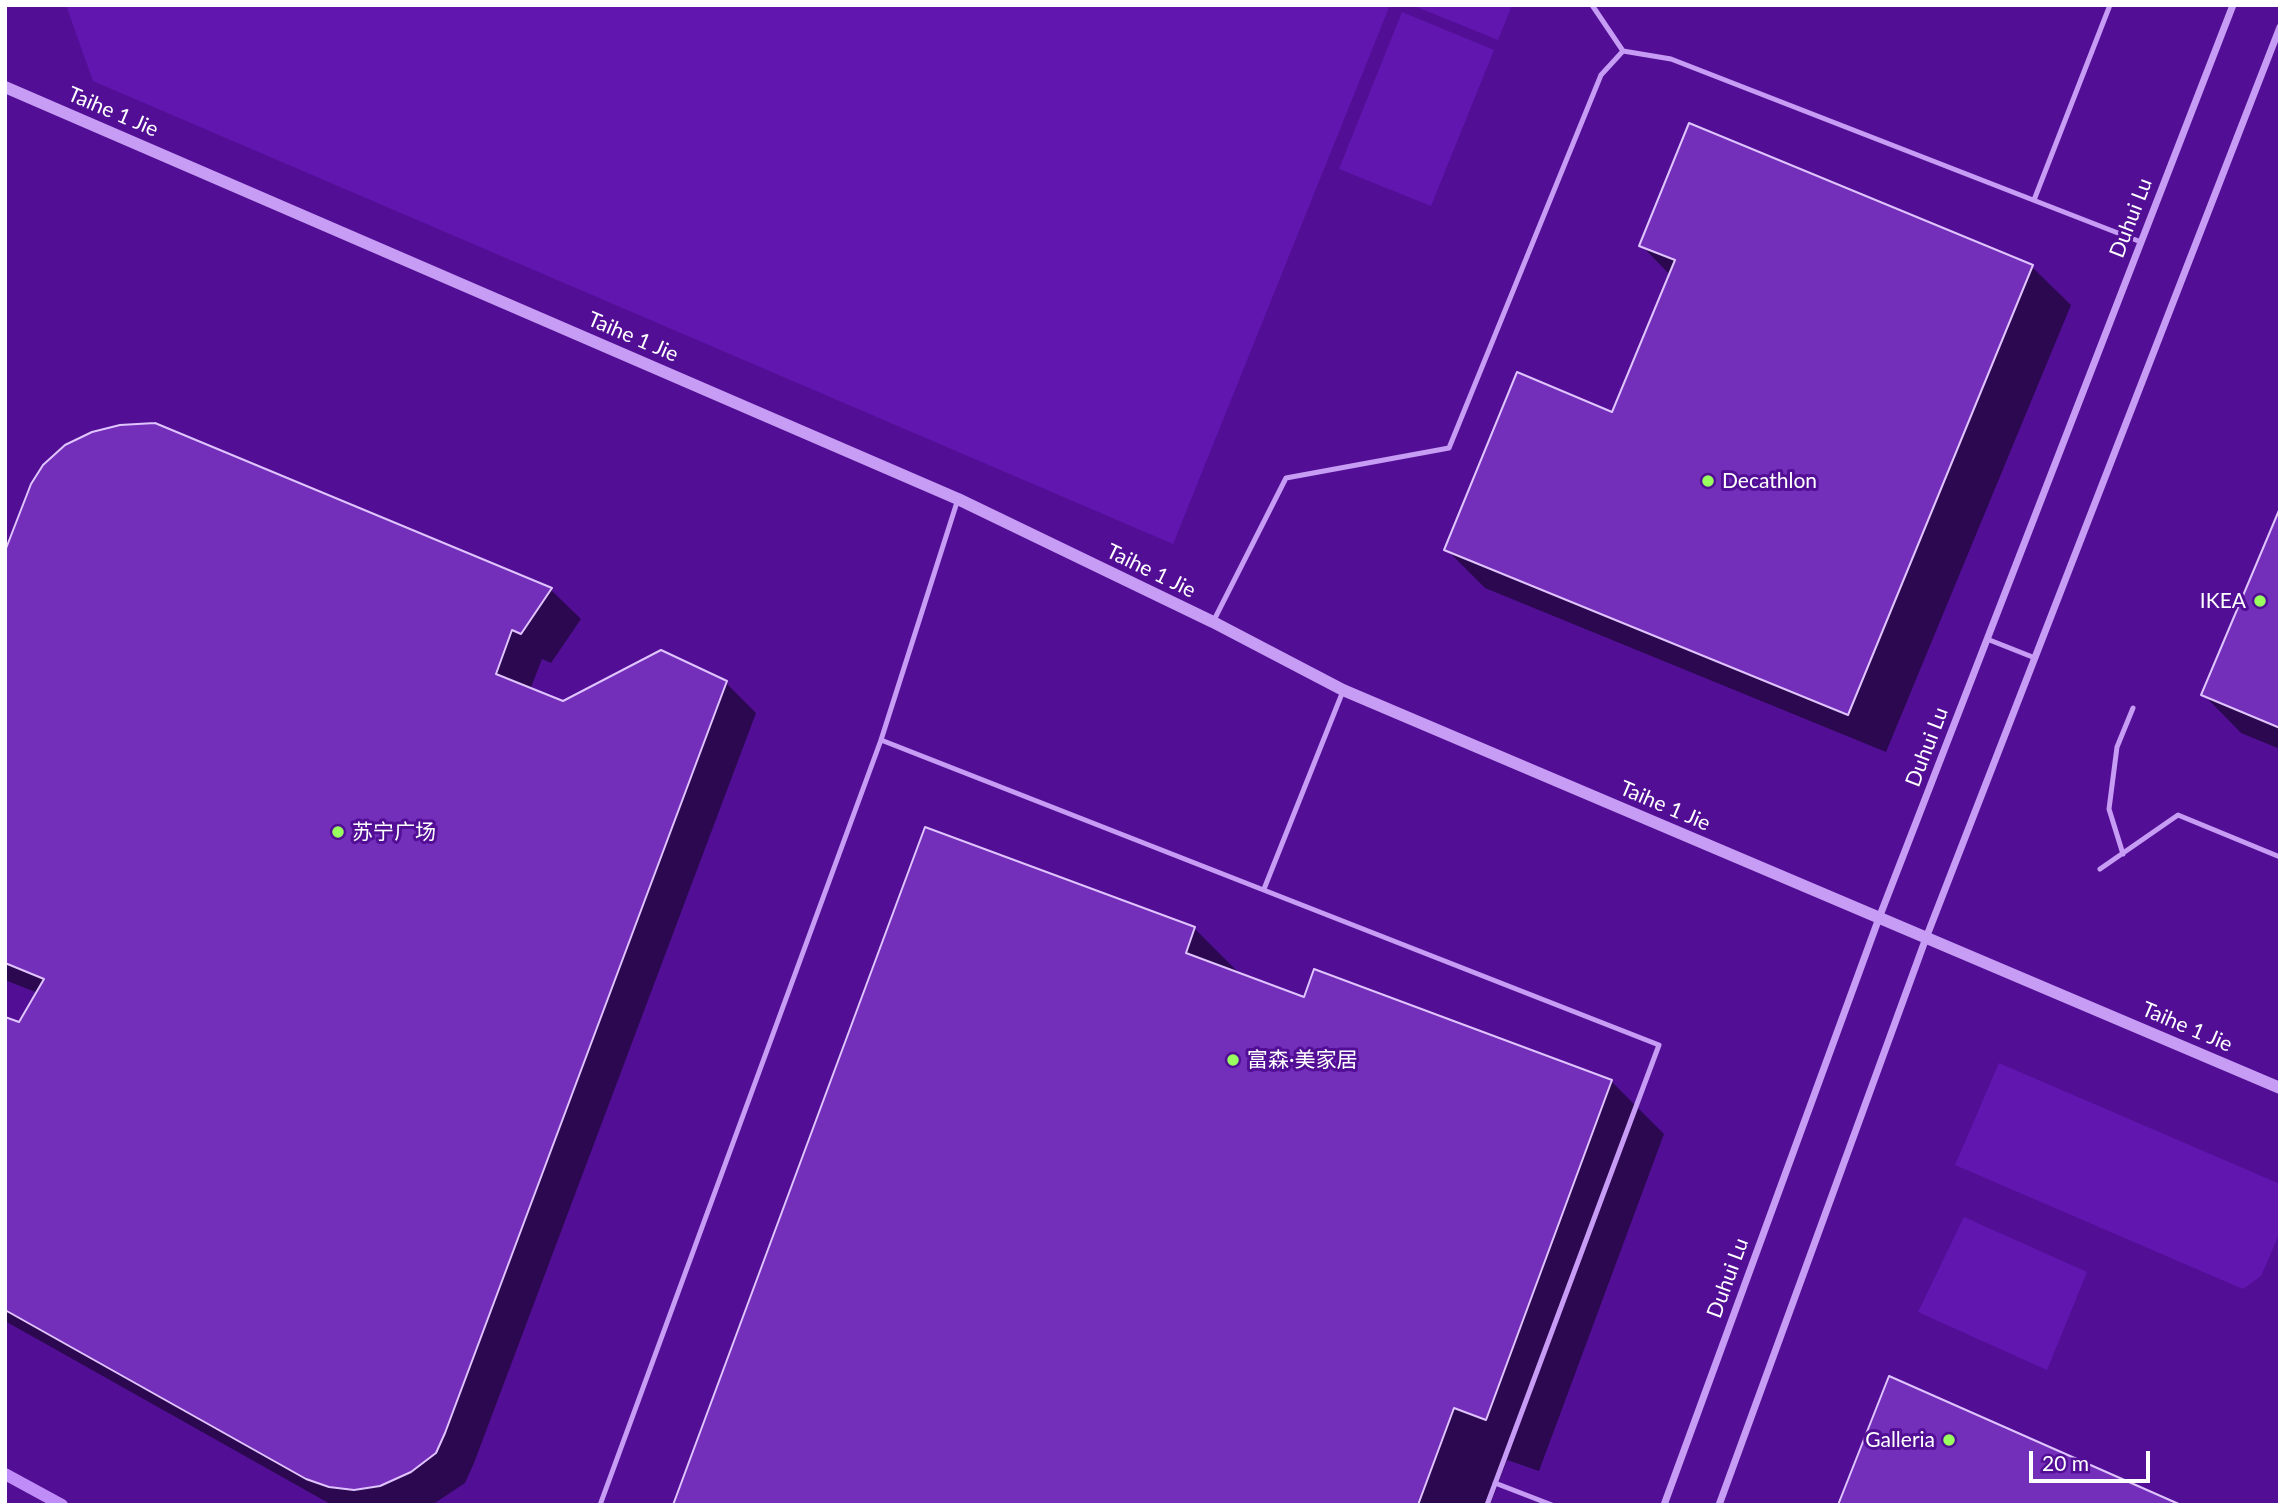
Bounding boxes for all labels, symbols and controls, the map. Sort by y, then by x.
street label: Taihe 1 Jie [64,82,162,142]
street label: Duhui Lu [2104,175,2158,261]
street label: Taihe 1 Jie [584,307,682,367]
place label: Decathlon [1722,468,1817,494]
marker: Decathlon [1700,473,1716,489]
street label: Taihe 1 Jie [1102,539,1200,603]
place label: IKEA [2200,588,2246,614]
marker: IKEA [2252,593,2268,609]
street label: Duhui Lu [1900,704,1954,790]
street label: Taihe 1 Jie [1616,776,1714,836]
place label: 苏宁广场 [352,819,436,845]
marker: 苏宁广场 [330,824,346,840]
street label: Taihe 1 Jie [2138,997,2236,1057]
place label: 富森·美家居 [1247,1047,1357,1073]
marker: 富森·美家居 [1225,1052,1241,1068]
street label: Duhui Lu [1702,1235,1754,1321]
place label: Galleria [1865,1427,1935,1453]
marker: Galleria [1941,1432,1957,1448]
scale bar [2033,1436,2154,1480]
text: 20 m [2042,1450,2089,1475]

